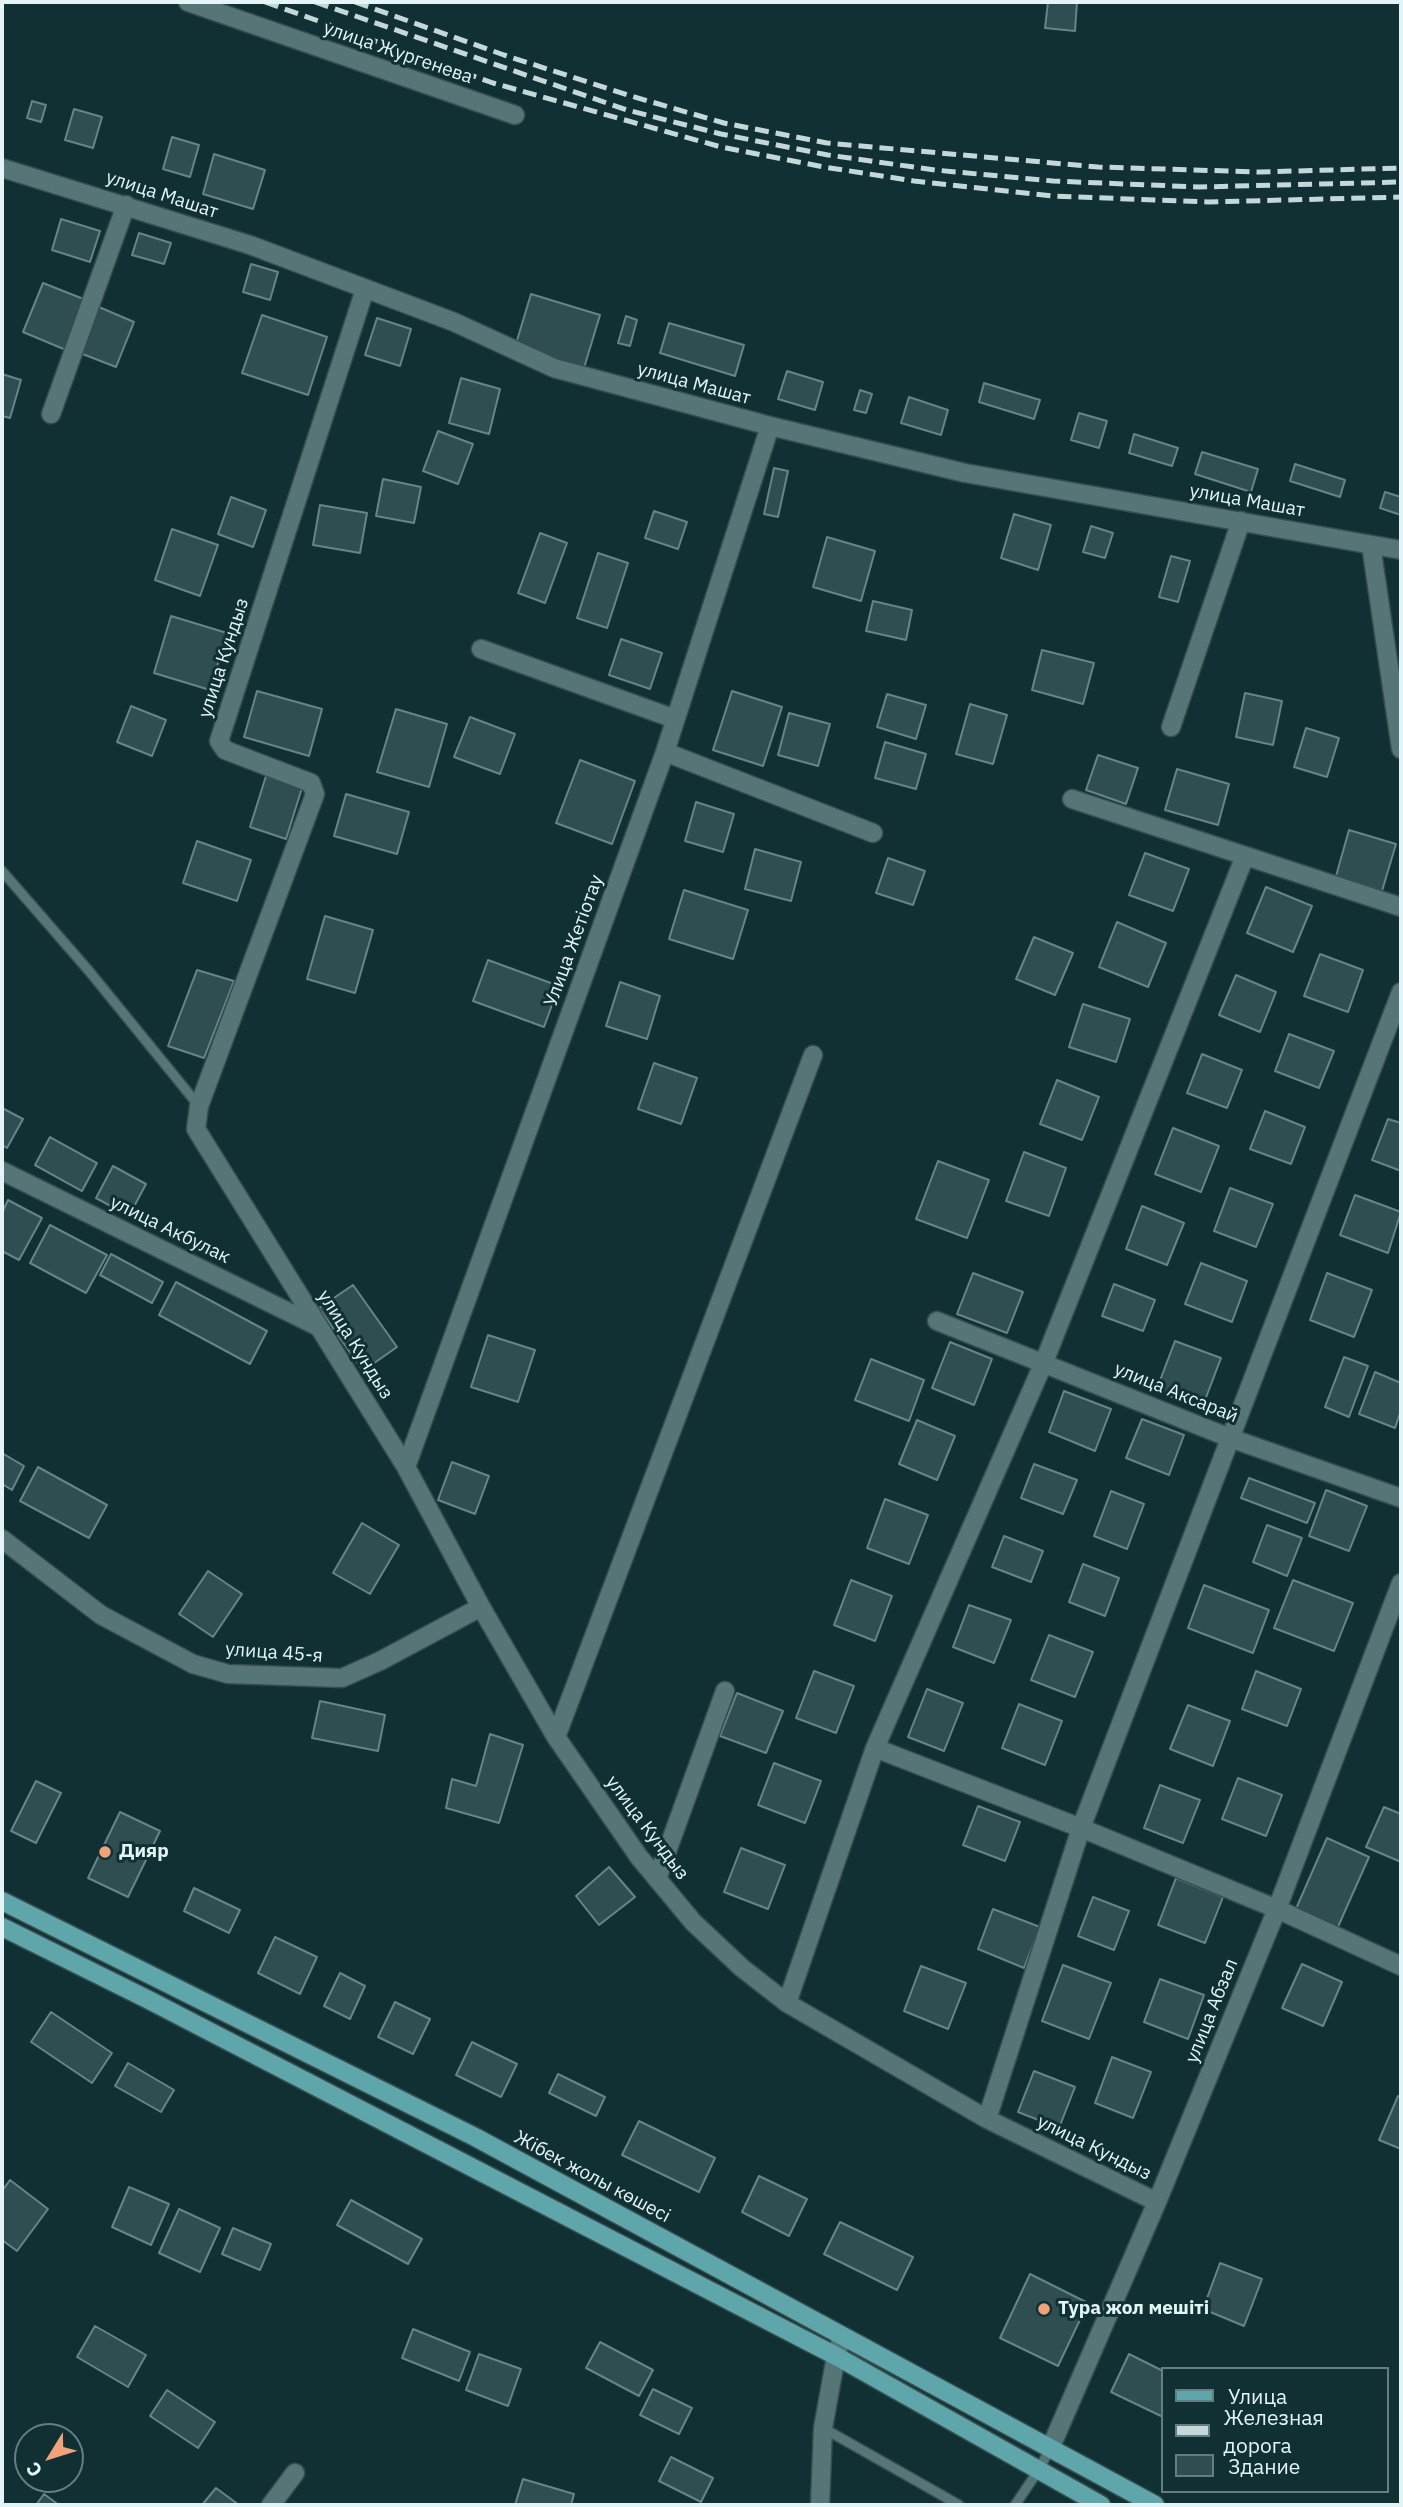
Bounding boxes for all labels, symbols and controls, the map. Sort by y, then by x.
street label: улица Жургенева [320,17,476,89]
street label: улица Машат [103,166,221,224]
street label: улица Машат [635,358,753,410]
street label: улица Машат [1188,480,1306,522]
street label: улица Кундыз [194,595,254,721]
street label: Улица Жетіотау [540,872,608,1010]
street label: улица Акбулак [106,1191,234,1269]
street label: улица Кундыз [312,1286,398,1404]
street label: улица Аксарай [1111,1358,1241,1428]
street label: улица 45-я [224,1638,324,1668]
street label: улица Кундыз [600,1771,694,1885]
place label: Дияр [119,1841,169,1863]
marker: Дияр [97,1844,113,1860]
street label: улица Абзал [1181,1956,1243,2066]
street label: улица Кундыз [1033,2110,1155,2186]
street label: Жібек жолы көшесі [510,2126,674,2228]
place label: Тура жол мешіті [1058,2298,1209,2320]
marker: Тура жол мешіті [1036,2301,1052,2317]
legend [1162,2367,1389,2493]
text: Улица [1228,2382,1287,2410]
text: Железная дорога [1224,2403,1324,2459]
north arrow [14,2423,84,2493]
text: Здание [1228,2452,1300,2480]
text: С [21,2457,47,2482]

